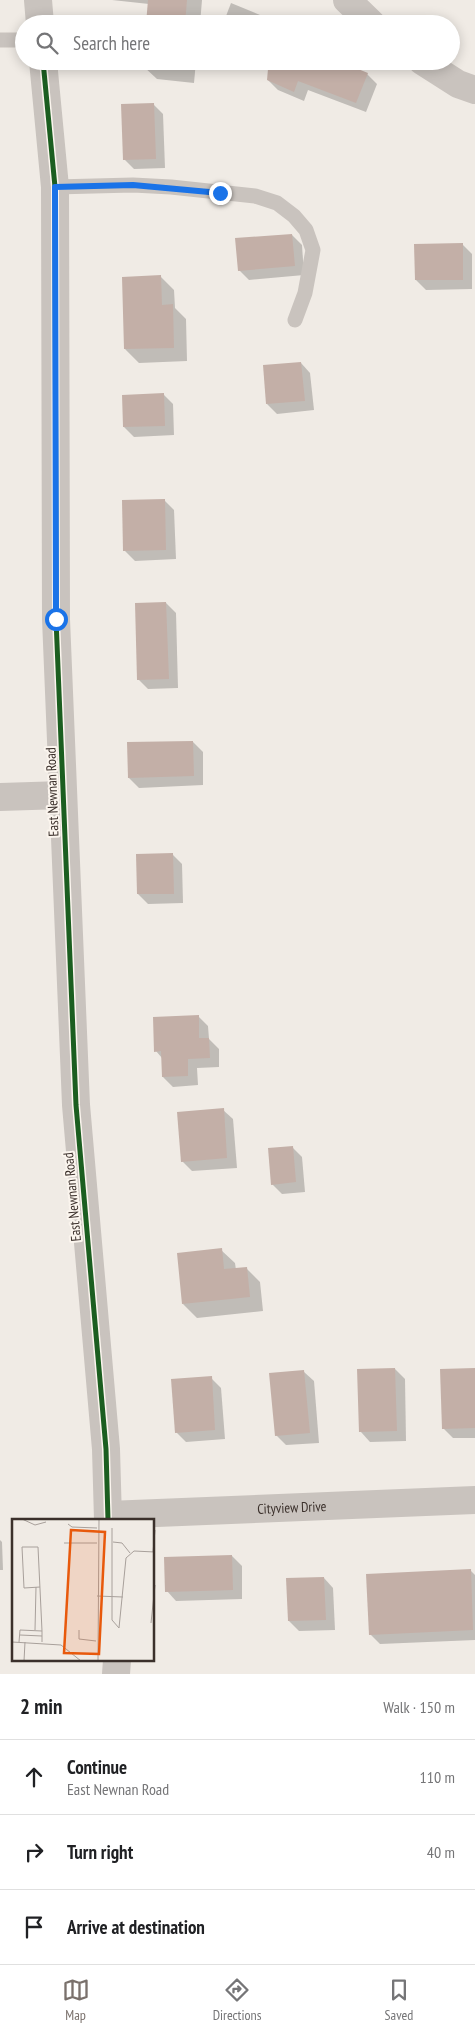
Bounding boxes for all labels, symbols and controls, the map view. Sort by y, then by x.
search box [15,15,460,70]
icon: search [33,29,61,57]
text: Search here [73,31,150,55]
route end [209,182,232,205]
route start [45,608,68,631]
street label: East Newnan Road [41,747,63,837]
street label: East Newnan Road [59,1152,85,1242]
street label: Cityview Drive [257,1497,327,1518]
inset map [12,1519,155,1662]
text: 2 min [20,1693,62,1720]
text: Walk · 150 m [383,1697,455,1717]
text: Continue [67,1755,127,1779]
icon: ahead [20,1763,48,1791]
text: 110 m [420,1767,455,1787]
text: East Newnan Road [67,1779,169,1799]
icon: right [20,1838,48,1866]
text: Turn right [67,1840,133,1864]
text: 40 m [427,1842,455,1862]
icon: arrive [20,1913,48,1941]
text: Arrive at destination [67,1915,205,1939]
tab: Map [62,1976,90,2024]
tab: Directions [213,1976,261,2024]
tab: Saved [385,1976,413,2024]

